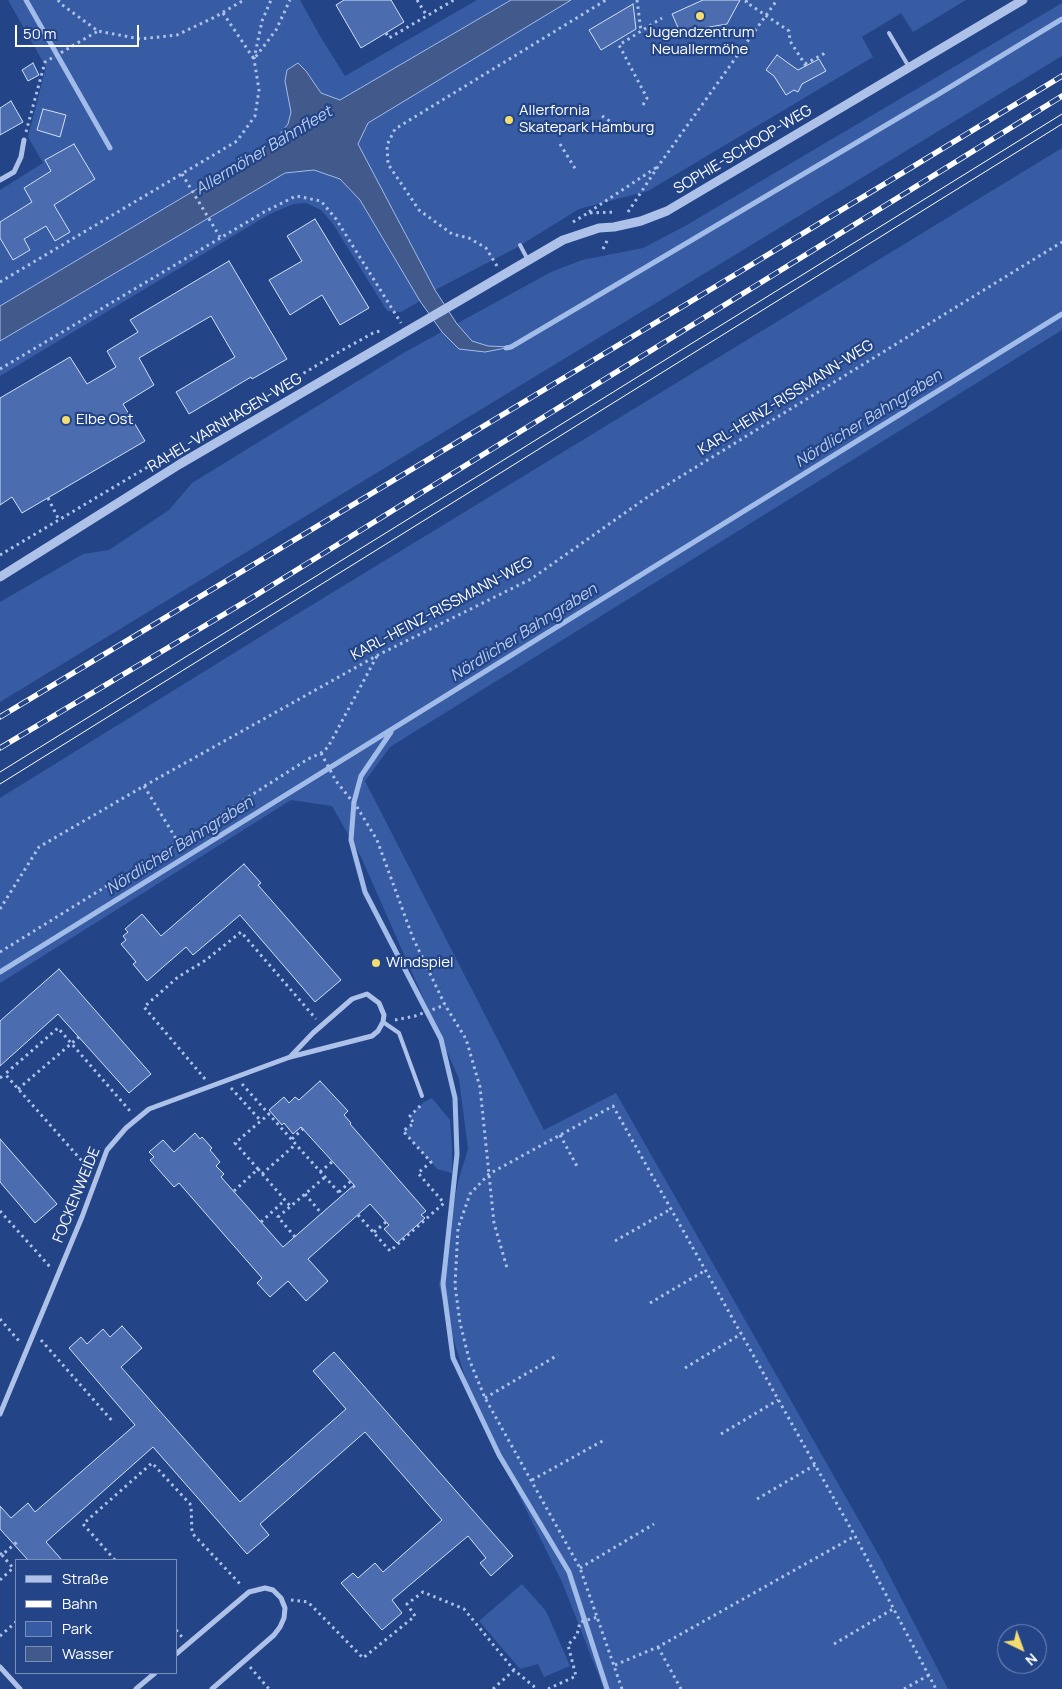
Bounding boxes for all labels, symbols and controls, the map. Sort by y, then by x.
marker: Jugendzentrum Neuallermöhe [694,10,706,22]
scale bar [18,15,141,47]
text: 50 m [23,23,57,44]
place label: Jugendzentrum Neuallermöhe [646,24,754,59]
place label: Allerfornia Skatepark Hamburg [519,102,654,137]
street label: SOPHIE-SCHOOP-WEG [671,102,815,198]
water label: Allermöher Bahnfleet [192,103,336,199]
marker: Allerfornia Skatepark Hamburg [503,114,515,126]
street label: KARL-HEINZ-RISSMANN-WEG [695,337,877,459]
water label: Nördlicher Bahngraben [792,366,946,472]
street label: RAHEL-VARNHAGEN-WEG [145,370,305,476]
place label: Elbe Ost [76,411,133,429]
marker: Elbe Ost [60,414,72,426]
street label: KARL-HEINZ-RISSMANN-WEG [348,553,536,665]
water label: Nördlicher Bahngraben [447,580,601,686]
water label: Nördlicher Bahngraben [103,793,257,899]
place label: Windspiel [386,954,454,972]
marker: Windspiel [370,957,382,969]
street label: FOCKENWEIDE [50,1145,104,1245]
legend [15,1559,178,1674]
text: Straße [62,1568,108,1589]
text: Bahn [62,1593,97,1614]
text: Park [62,1618,92,1639]
north arrow [997,1624,1047,1674]
text: Wasser [62,1643,114,1664]
text: N [1022,1649,1042,1670]

